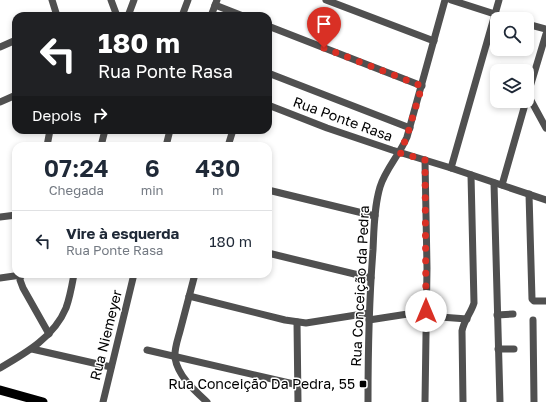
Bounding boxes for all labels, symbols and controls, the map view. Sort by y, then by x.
pin [307,7.0,341,48]
map controls [490,12,534,108]
button: search [490,12,534,56]
icon: arrive [313,13,335,35]
text: 180 m [98,26,180,59]
icon: left [32,28,84,80]
text: Rua Ponte Rasa [98,60,233,82]
button: layers [490,64,534,108]
street label: Rua Ponte Rasa [291,93,395,144]
icon: right [89,104,111,126]
text: Depois [32,106,81,124]
text: 07:24 [44,153,109,182]
text: 6 [145,153,160,182]
text: 430 [195,153,240,182]
text: Chegada [49,182,104,198]
text: min [141,182,164,198]
text: m [212,182,224,198]
street label: Rua Conceição da Pedra [347,205,372,367]
text: Vire à esquerda [66,224,179,242]
icon: left [32,230,54,252]
text: 180 m [209,232,252,250]
text: Rua Ponte Rasa [66,242,163,258]
street label: Rua Niemeyer [86,287,125,382]
position arrow [405,290,447,332]
place label: Rua Conceição Da Pedra, 55 [168,375,355,392]
marker: Rua Conceição Da Pedra, 55 [358,379,368,389]

